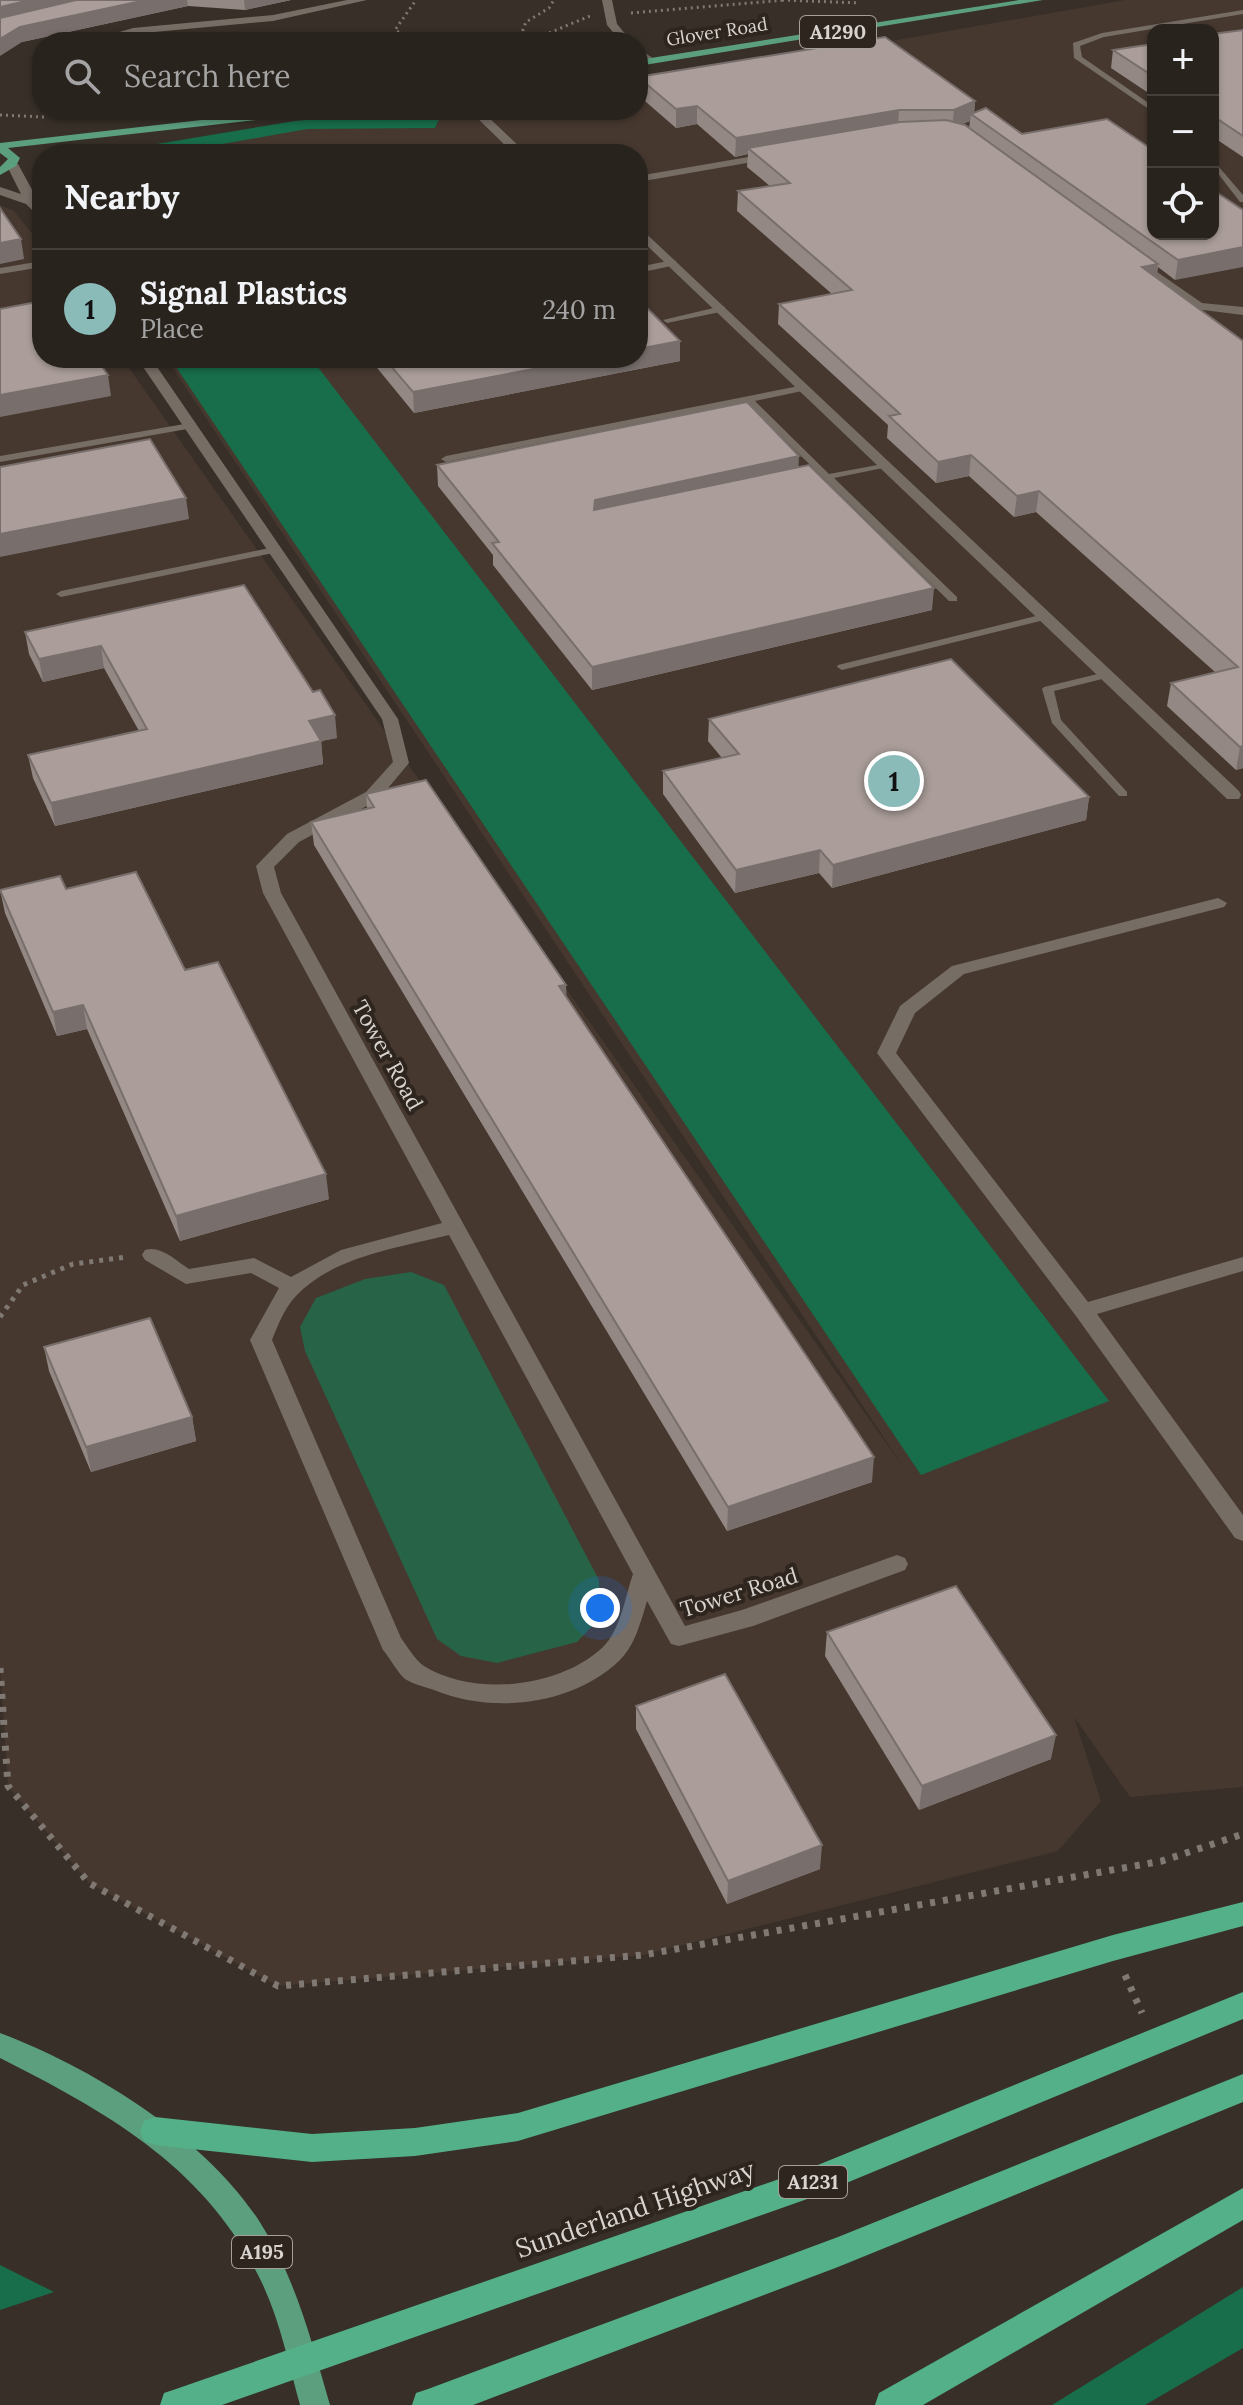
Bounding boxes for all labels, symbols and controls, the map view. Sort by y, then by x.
street label: Glover Road [665,12,769,51]
road number: A1290 [800,16,876,48]
map controls [1147,24,1219,240]
button: + [1147,24,1219,96]
search box [32,32,648,120]
icon: search [60,54,104,98]
text: Search here [124,57,291,95]
button: − [1147,96,1219,168]
button: locate [1147,168,1219,240]
text: Nearby [64,175,180,218]
text: Signal Plastics [140,274,347,312]
text: 1 [85,293,95,326]
text: 240 m [542,293,616,326]
text: Place [140,312,204,345]
pin: 1 [868,751,920,811]
street label: Tower Road [346,995,430,1115]
street label: Tower Road [677,1561,801,1623]
your location [580,1588,620,1628]
street label: Sunderland Highway [511,2152,759,2265]
road number: A1231 [779,2166,847,2198]
road number: A195 [232,2236,292,2268]

